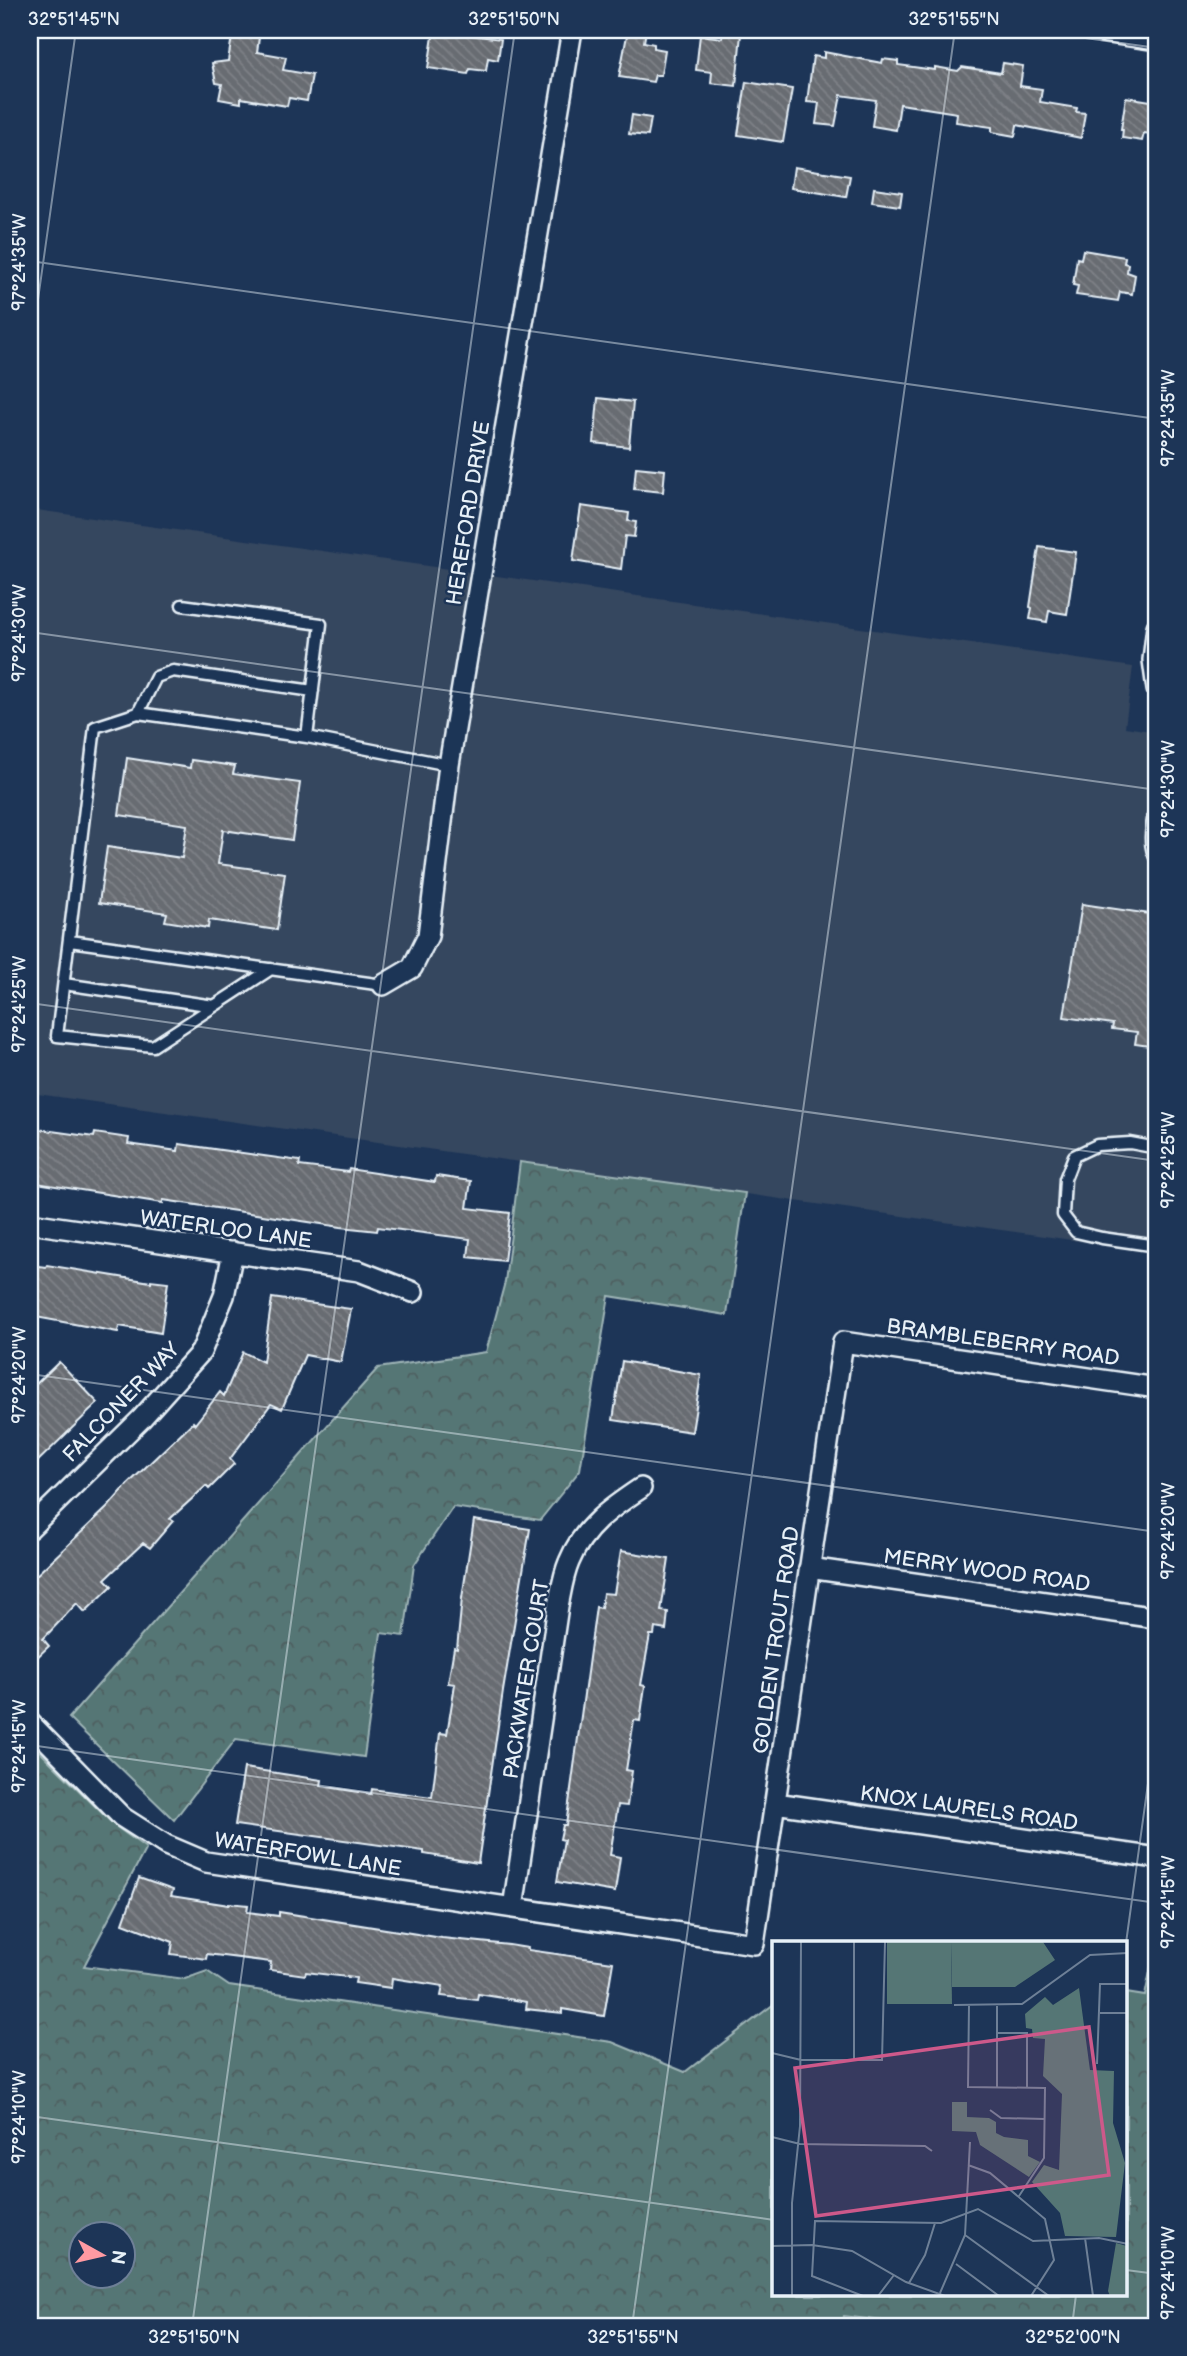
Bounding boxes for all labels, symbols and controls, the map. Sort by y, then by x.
text: 32°51'45"N [28,9,120,30]
text: 32°51'50"N [468,9,560,30]
text: 32°51'55"N [908,9,1000,30]
text: 97°24'35"W [9,213,30,311]
text: 97°24'35"W [1158,369,1179,467]
street label: HEREFORD DRIVE [442,419,495,607]
text: 97°24'30"W [9,584,30,682]
text: 97°24'30"W [1158,740,1179,838]
text: 97°24'25"W [9,955,30,1052]
text: 97°24'25"W [1158,1111,1179,1208]
street label: WATERLOO LANE [138,1205,313,1254]
street label: BRAMBLEBERRY ROAD [885,1314,1121,1371]
text: 97°24'20"W [9,1326,30,1424]
street label: FALCONER WAY [58,1337,185,1467]
text: 97°24'20"W [1158,1482,1179,1580]
street label: GOLDEN TROUT ROAD [748,1525,805,1755]
street label: MERRY WOOD ROAD [882,1544,1092,1597]
street label: PACKWATER COURT [498,1577,555,1781]
text: 97°24'15"W [9,1699,30,1793]
street label: KNOX LAURELS ROAD [858,1781,1079,1836]
street label: WATERFOWL LANE [213,1827,403,1882]
text: 97°24'15"W [1158,1855,1179,1949]
inset map [772,1941,1128,2296]
text: 97°24'10"W [9,2070,30,2164]
north arrow [66,2220,136,2290]
text: 97°24'10"W [1158,2226,1179,2320]
text: N [105,2248,130,2266]
text: 32°51'50"N [148,2327,240,2348]
text: 32°51'55"N [587,2327,679,2348]
text: 32°52'00"N [1025,2327,1121,2348]

